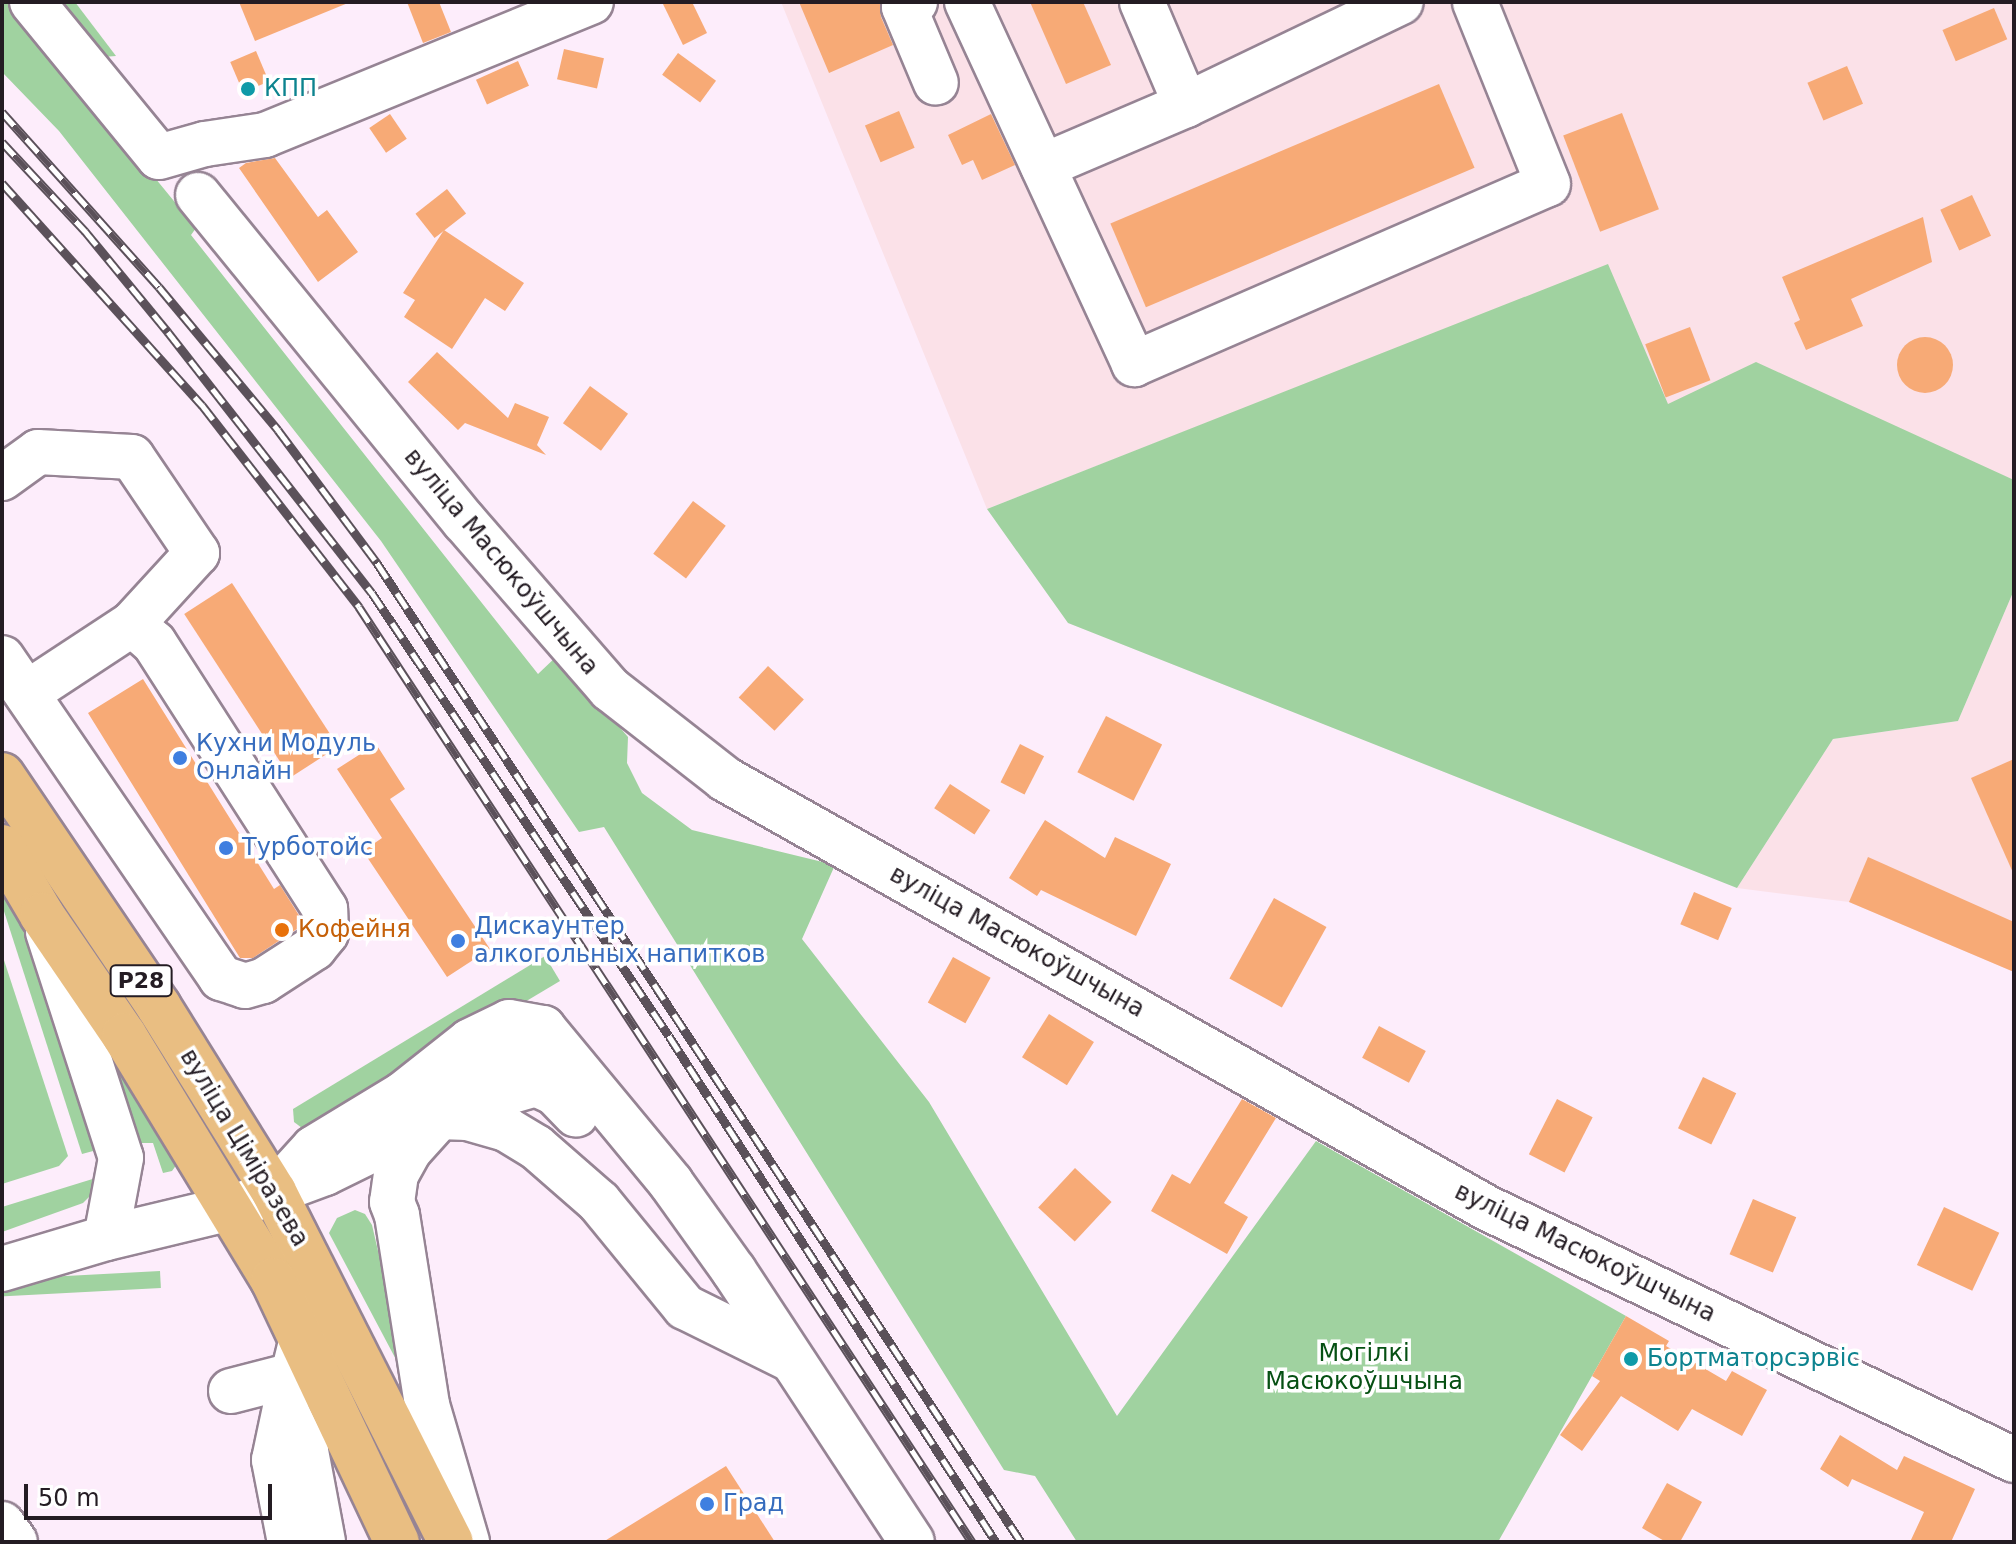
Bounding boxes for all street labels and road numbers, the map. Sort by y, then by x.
street label: вуліца Масюкоўшчына [398,443,604,681]
street label: вуліца Масюкоўшчына [885,860,1149,1024]
road number: Р28 [109,963,173,999]
street label: вуліца Ціміразева [174,1044,314,1252]
street label: вуліца Масюкоўшчына [1450,1177,1720,1329]

